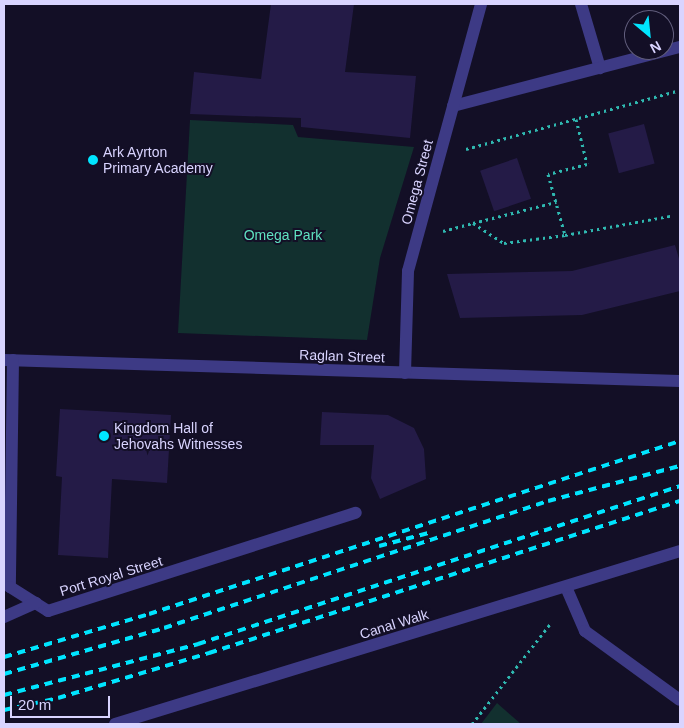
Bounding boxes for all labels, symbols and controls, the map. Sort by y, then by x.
north arrow [624,10,674,60]
text: N [647,38,664,57]
street label: Omega Street [398,138,436,226]
place label: Ark Ayrton Primary Academy [103,144,213,176]
marker: Ark Ayrton Primary Academy [87,154,99,166]
park label: Omega Park [244,227,322,243]
street label: Raglan Street [299,346,385,366]
place label: Kingdom Hall of Jehovahs Witnesses [114,420,242,452]
marker: Kingdom Hall of Jehovahs Witnesses [98,430,110,442]
street label: Port Royal Street [58,552,164,600]
street label: Canal Walk [358,606,430,642]
scale bar [12,686,112,718]
text: 20 m [18,696,51,713]

